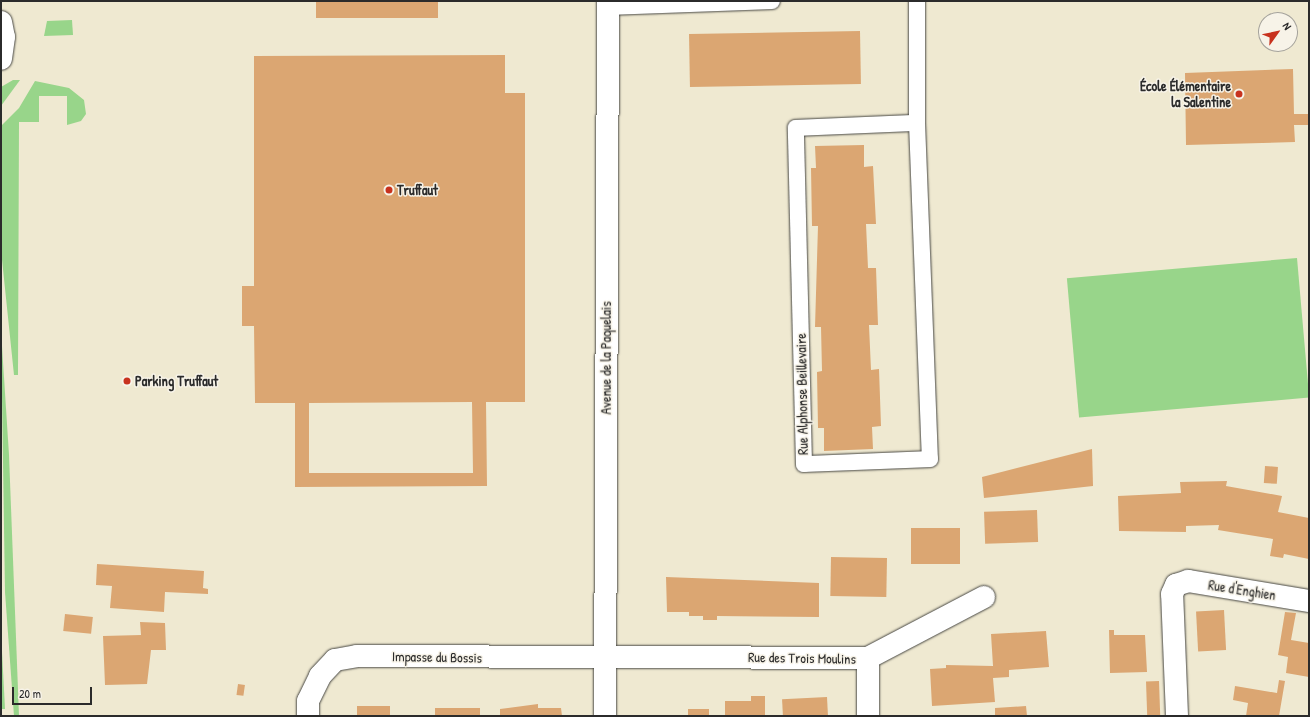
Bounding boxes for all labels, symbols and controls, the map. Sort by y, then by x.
north arrow [1258,12,1298,52]
text: N [1280,20,1295,32]
place label: École Élémentaire la Salentine [1140,78,1231,110]
marker: École Élémentaire la Salentine [1234,89,1244,99]
place label: Truffaut [397,182,438,198]
marker: Truffaut [384,185,394,195]
street label: Avenue de la Paquelais [598,301,614,415]
street label: Rue Alphonse Beillevaire [793,333,811,455]
place label: Parking Truffaut [135,373,218,389]
marker: Parking Truffaut [122,376,132,386]
street label: Rue d'Enghien [1207,576,1277,604]
street label: Impasse du Bossis [392,648,482,666]
street label: Rue des Trois Moulins [748,649,856,667]
scale bar [14,679,94,705]
text: 20 m [19,685,41,702]

